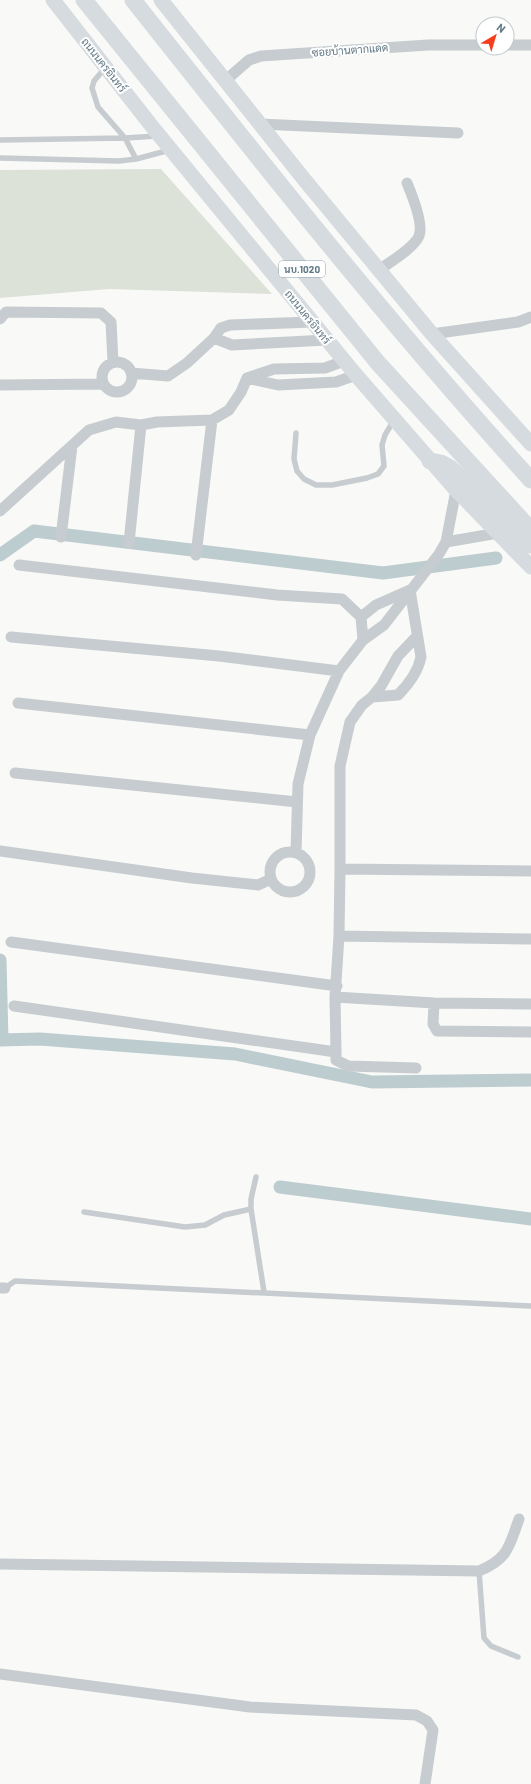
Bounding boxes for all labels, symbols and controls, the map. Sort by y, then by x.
north arrow [475,16,515,56]
text: N [495,20,508,35]
street label: ถนนนครอินทร์ [79,34,130,94]
street label: ซอยบ้านตากแดด [311,40,389,59]
road number: นบ.1020 [279,261,325,277]
street label: ถนนนครอินทร์ [283,287,335,346]

